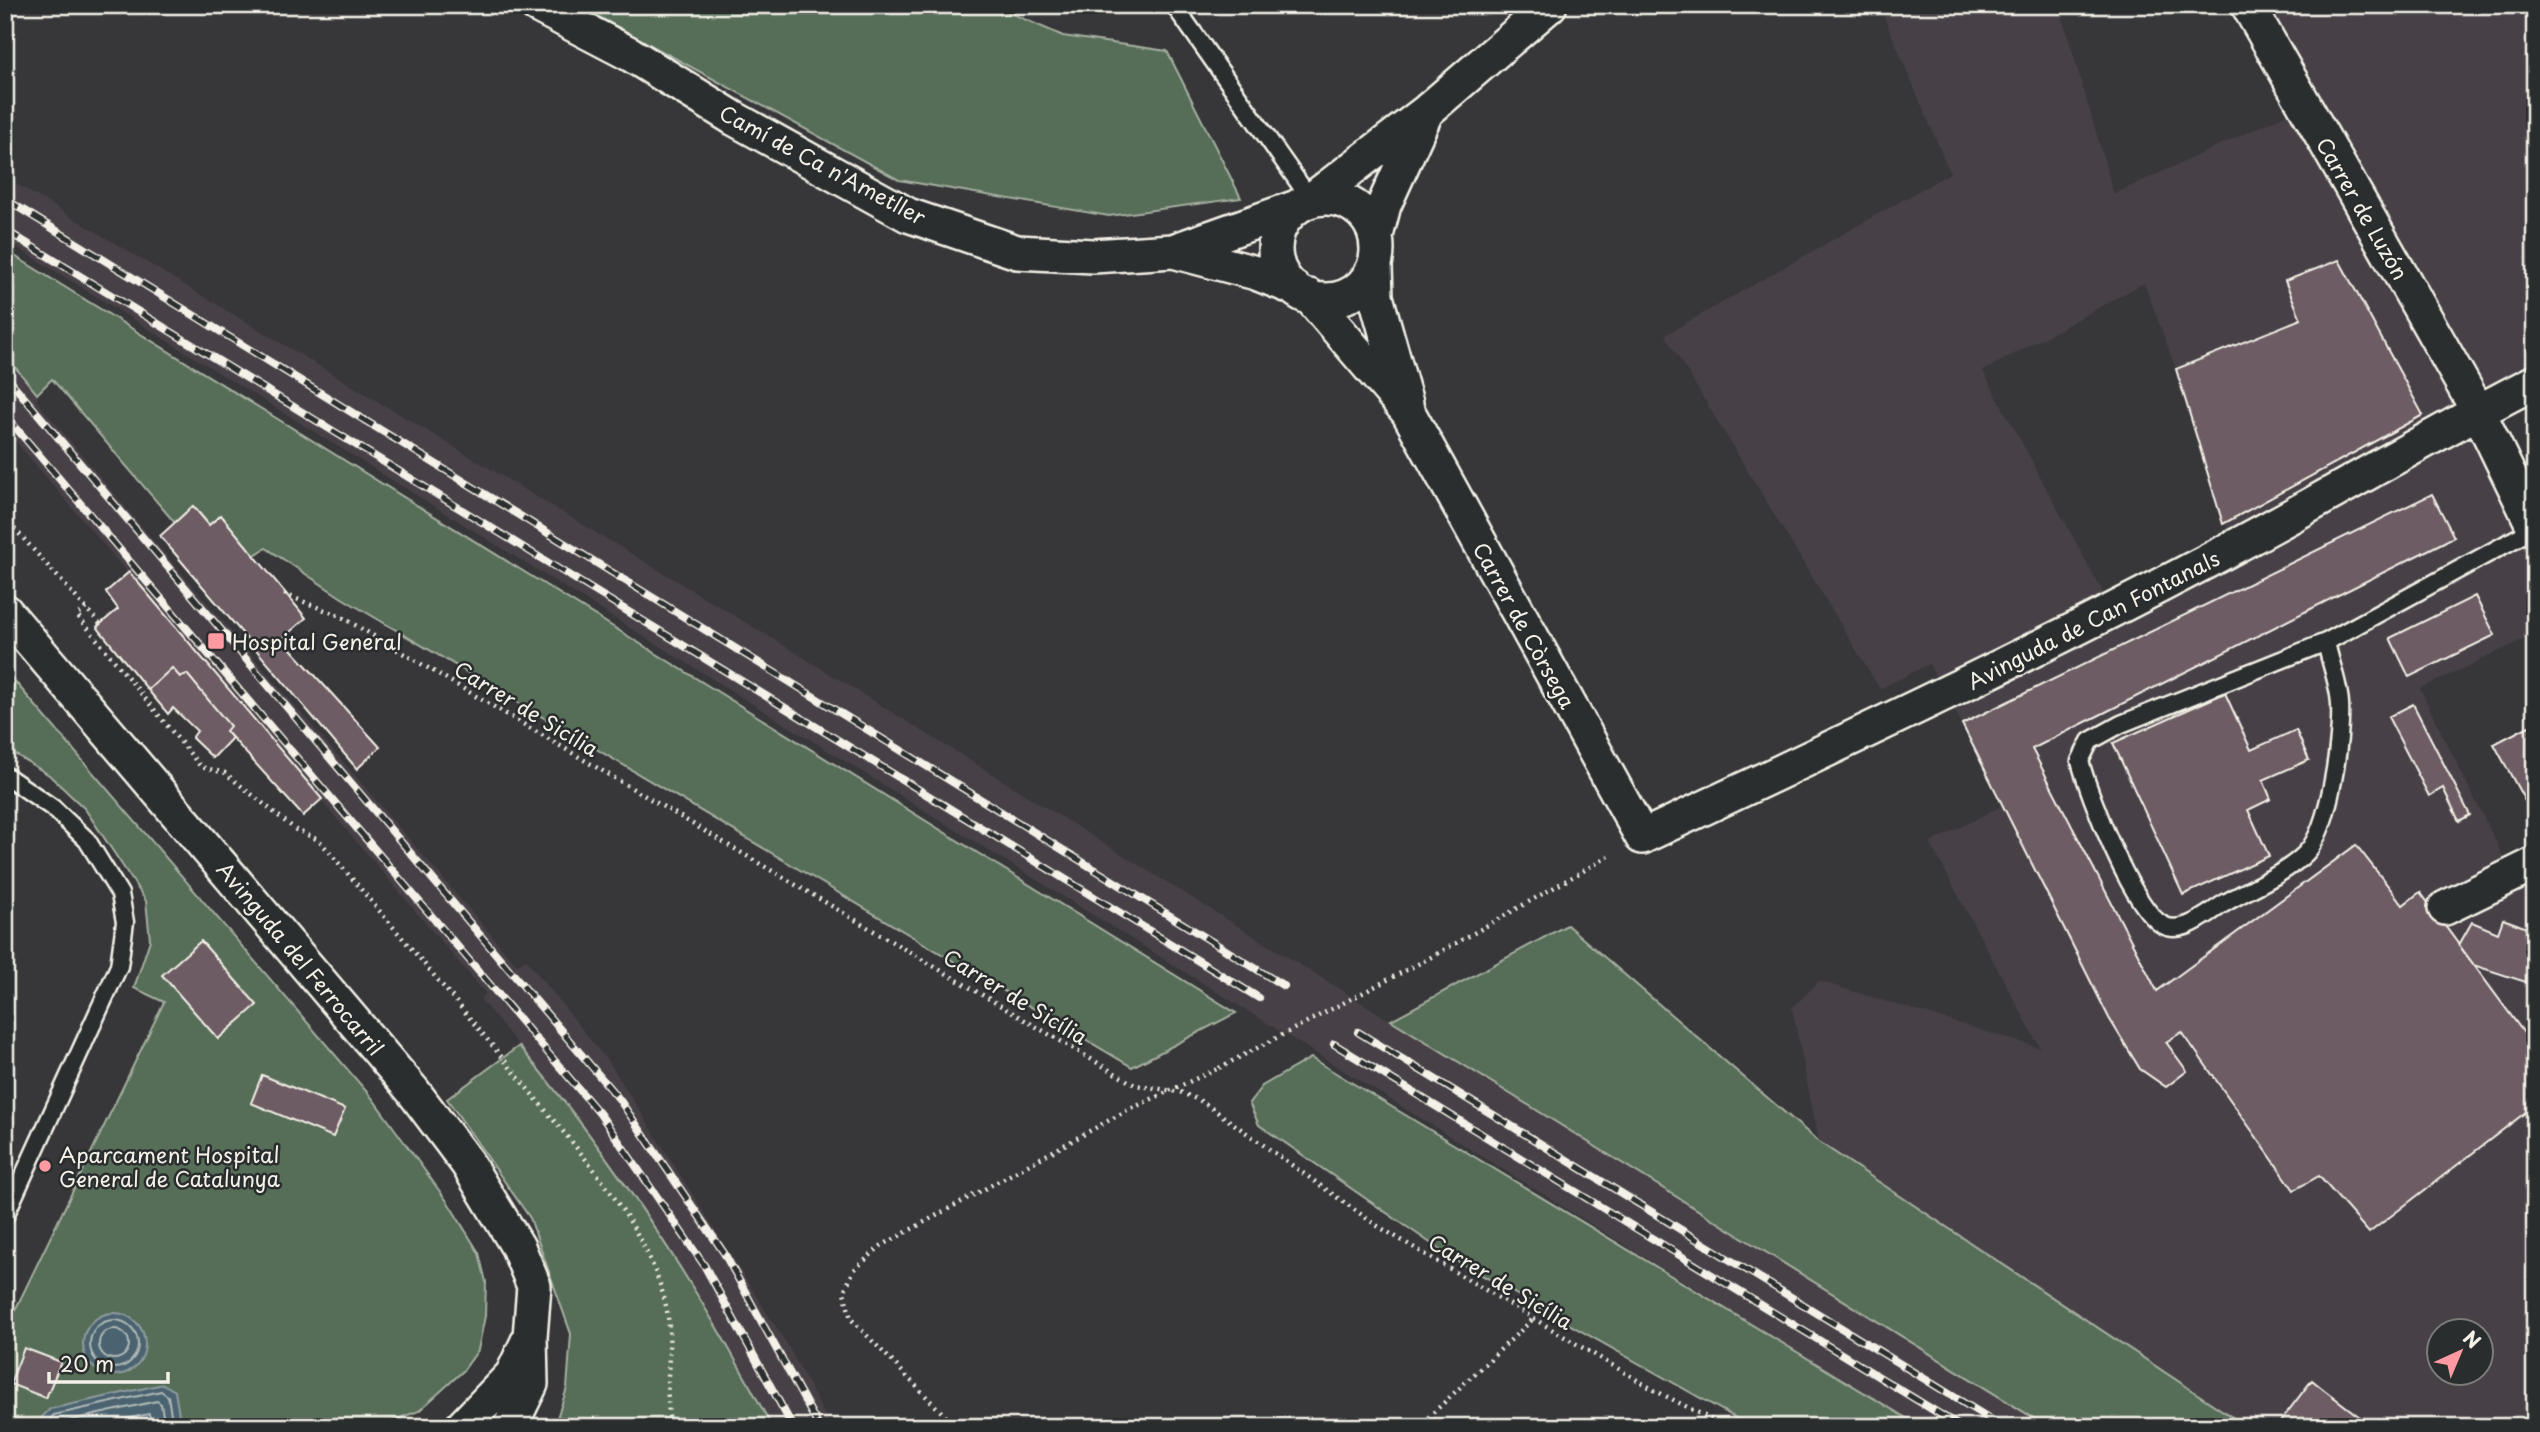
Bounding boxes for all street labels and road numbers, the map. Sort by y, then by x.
street label: Camí de Ca n'Ametller [714,96,932,232]
street label: Carrer de Luzón [2309,131,2417,285]
street label: Carrer de Còrsega [1466,536,1584,714]
street label: Avinguda de Can Fontanals [1961,541,2225,697]
street label: Carrer de Sicília [449,652,606,764]
street label: Avinguda del Ferrocarril [210,854,392,1062]
street label: Carrer de Sicília [938,940,1095,1052]
street label: Carrer de Sicília [1423,1225,1580,1337]

